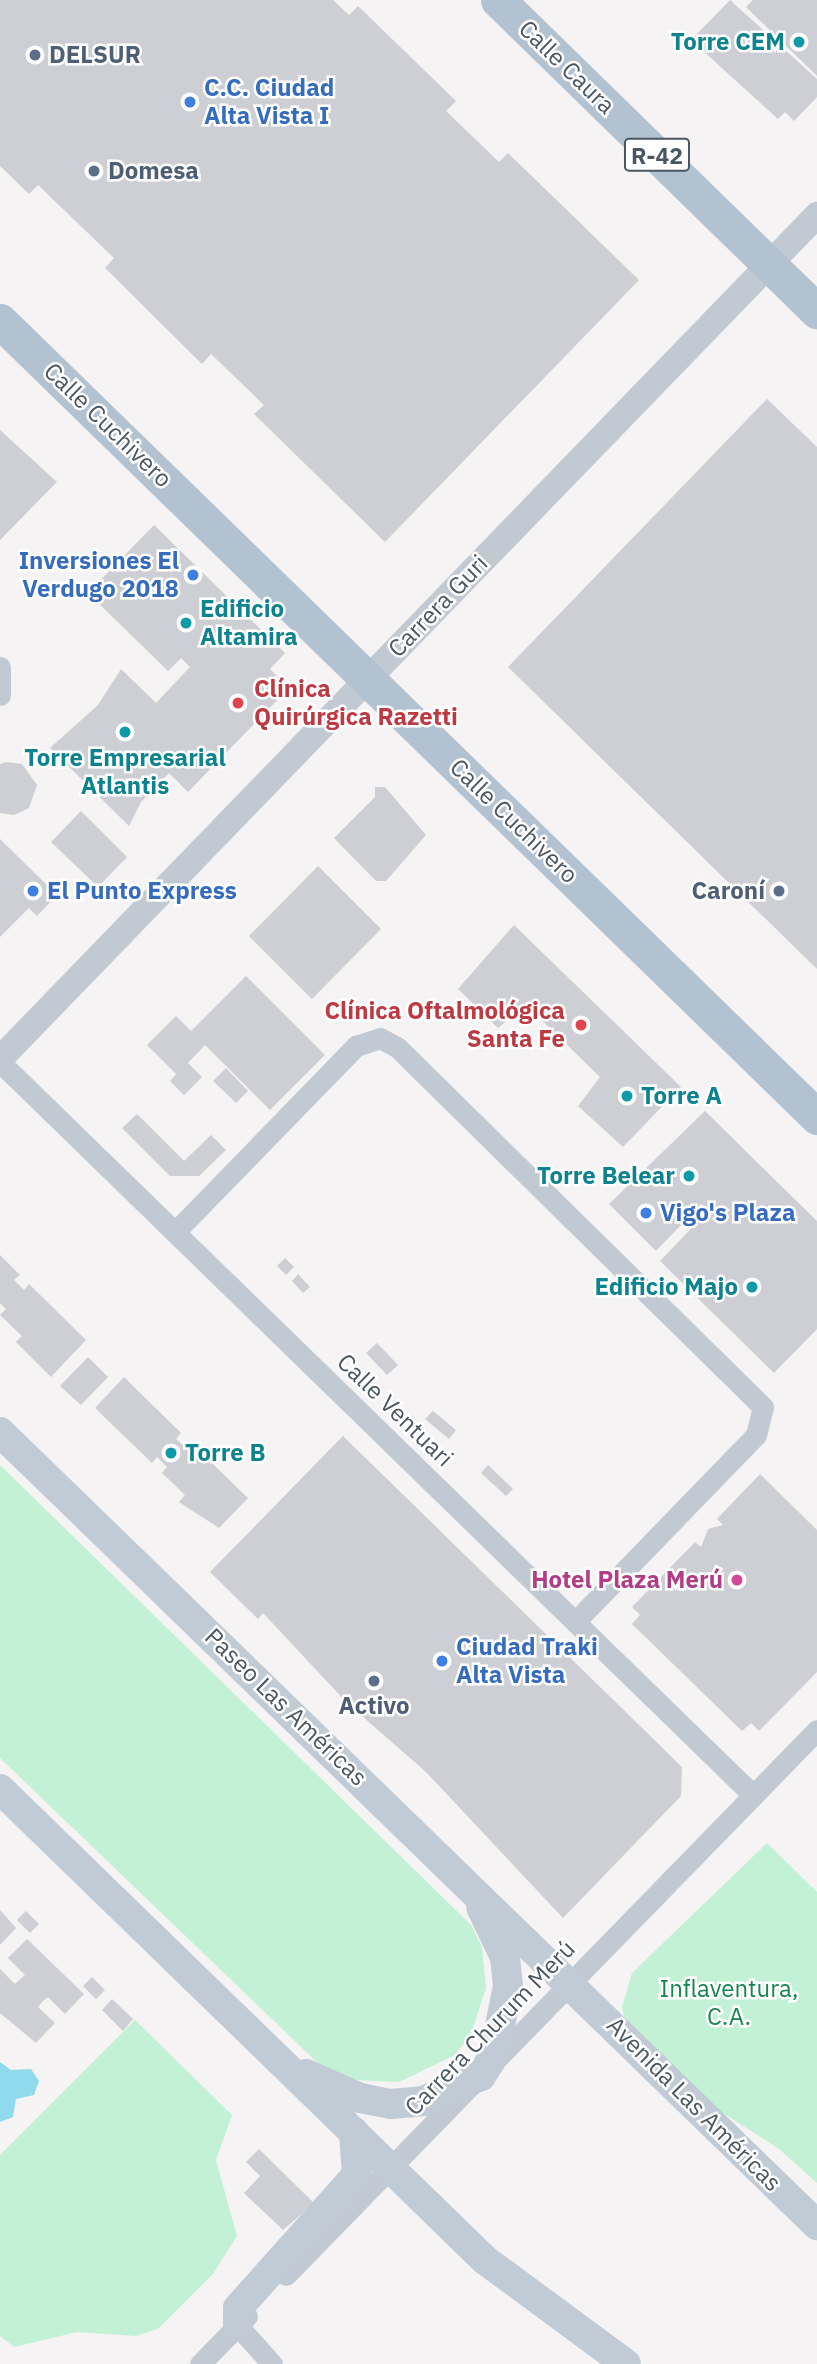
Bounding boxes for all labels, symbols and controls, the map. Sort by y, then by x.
street label: Calle Caura [513,14,621,120]
place label: Torre CEM [671,28,785,56]
marker: Torre CEM [791,34,807,50]
place label: DELSUR [49,41,141,69]
marker: DELSUR [27,47,43,63]
place label: C.C. Ciudad Alta Vista I [204,74,334,130]
marker: C.C. Ciudad Alta Vista I [182,94,198,110]
road number: R-42 [624,136,690,174]
place label: Domesa [108,157,199,185]
marker: Domesa [86,163,102,179]
street label: Calle Cuchivero [38,357,178,493]
place label: Inversiones El Verdugo 2018 [19,547,179,603]
street label: Carrera Guri [382,549,494,663]
marker: Inversiones El Verdugo 2018 [185,567,201,583]
place label: Edificio Altamira [200,595,298,651]
marker: Edificio Altamira [178,615,194,631]
place label: Clínica Quirúrgica Razetti [254,675,458,731]
marker: Clínica Quirúrgica Razetti [228,693,248,713]
marker: Torre Empresarial Atlantis [117,724,133,740]
place label: Torre Empresarial Atlantis [24,744,226,800]
street label: Calle Cuchivero [444,753,584,889]
place label: El Punto Express [47,877,237,905]
place label: Caroní [691,877,765,905]
marker: El Punto Express [25,883,41,899]
marker: Caroní [771,883,787,899]
place label: Clínica Oftalmológica Santa Fe [324,997,565,1053]
marker: Clínica Oftalmológica Santa Fe [571,1015,591,1035]
place label: Torre A [641,1082,722,1110]
marker: Torre A [619,1088,635,1104]
place label: Torre Belear [537,1162,675,1190]
marker: Torre Belear [681,1168,697,1184]
place label: Vigo's Plaza [660,1199,796,1227]
marker: Vigo's Plaza [638,1205,654,1221]
place label: Edificio Majo [595,1273,738,1301]
marker: Edificio Majo [744,1279,760,1295]
street label: Calle Ventuari [331,1348,459,1472]
place label: Torre B [185,1439,265,1467]
marker: Torre B [163,1445,179,1461]
place label: Hotel Plaza Merú [531,1566,723,1594]
marker: Hotel Plaza Merú [729,1572,745,1588]
street label: Paseo Las Américas [199,1622,373,1792]
place label: Ciudad Traki Alta Vista [456,1633,598,1689]
marker: Ciudad Traki Alta Vista [434,1653,450,1669]
marker: Activo [366,1673,382,1689]
place label: Activo [338,1692,410,1720]
street label: Carrera Churum Merú [399,1935,581,2121]
park label: Inflaventura, C.A. [660,1975,798,2031]
street label: Avenida Las Américas [601,2011,787,2197]

